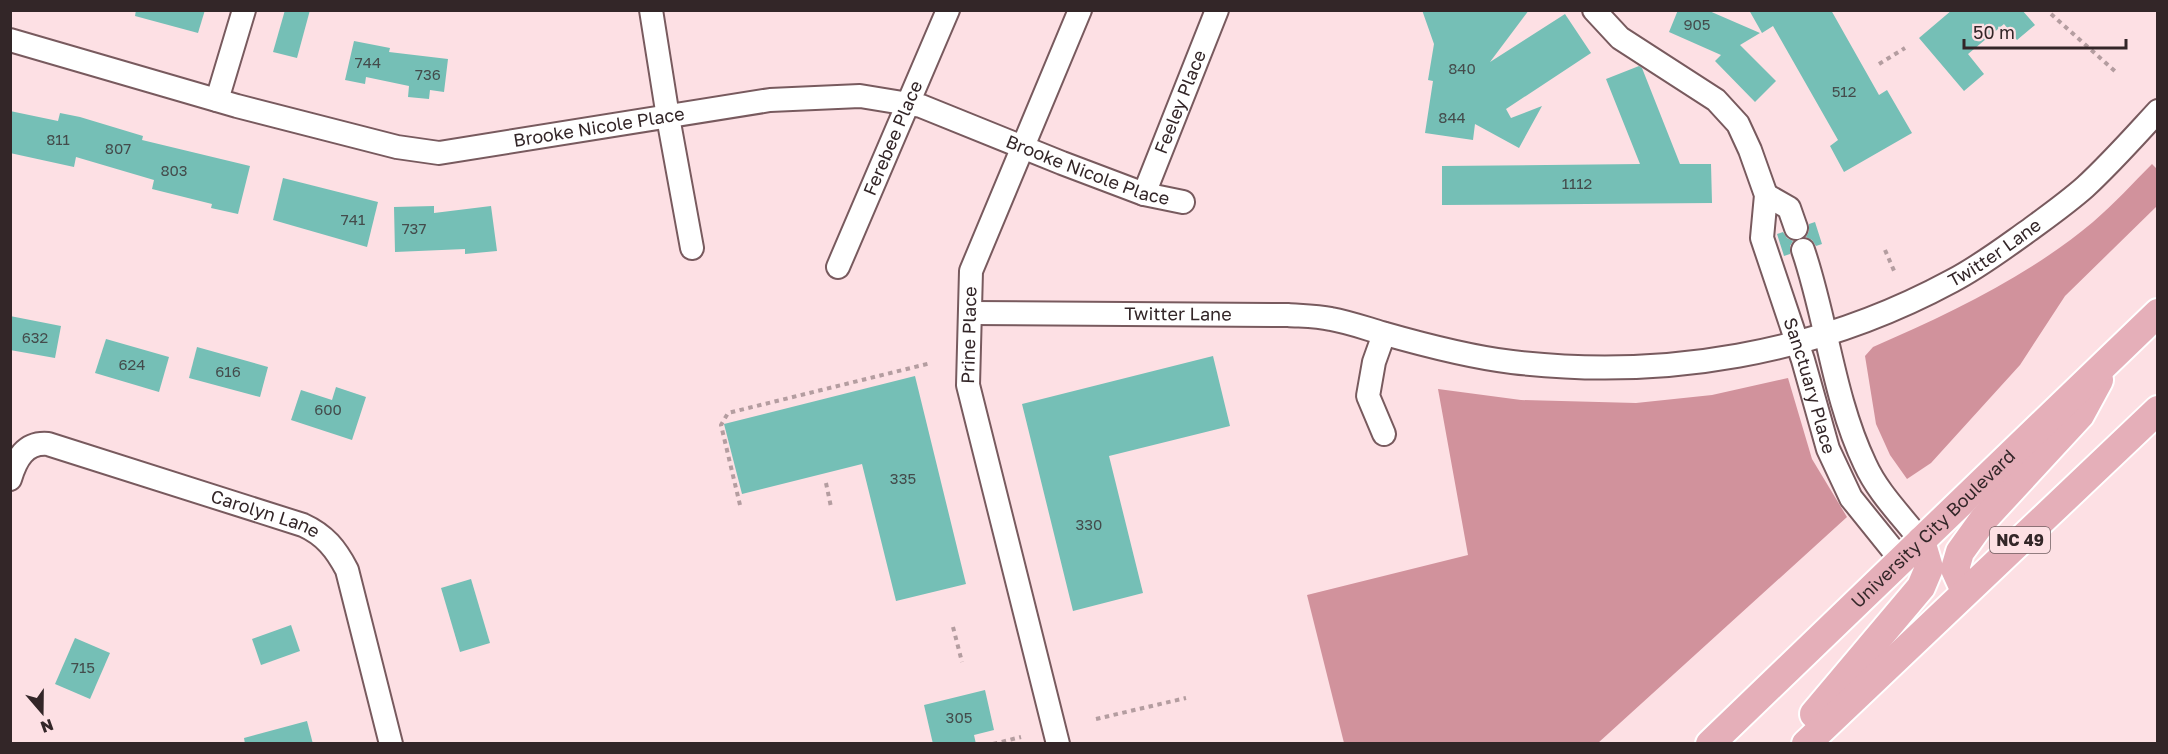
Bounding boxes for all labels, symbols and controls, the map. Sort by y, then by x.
scale bar [1964,12,2126,50]
house number: 905 [1683,15,1711,33]
text: 50 m [1973,21,2015,43]
street label: Feeley Place [1149,47,1210,157]
house number: 744 [355,53,381,71]
house number: 840 [1448,59,1476,77]
house number: 736 [415,65,441,83]
street label: Ferebee Place [858,77,926,199]
house number: 512 [1832,82,1856,100]
street label: Brooke Nicole Place [512,102,686,151]
house number: 844 [1438,108,1466,126]
house number: 811 [46,130,70,148]
street label: Brooke Nicole Place [1003,130,1172,209]
house number: 807 [105,139,131,157]
house number: 803 [160,161,188,179]
house number: 1112 [1562,174,1592,192]
house number: 741 [341,210,365,228]
street label: Twitter Lane [1944,213,2045,291]
house number: 737 [402,219,426,237]
street label: Prine Place [956,286,981,384]
street label: Twitter Lane [1124,302,1232,325]
street label: Sanctuary Place [1780,315,1841,456]
house number: 632 [22,328,48,346]
house number: 624 [119,355,145,373]
house number: 616 [215,362,241,380]
house number: 600 [314,400,342,418]
street label: University City Boulevard [1846,444,2019,612]
house number: 335 [890,469,916,487]
street label: Carolyn Lane [208,484,324,542]
house number: 330 [1076,515,1102,533]
road number: NC 49 [1990,527,2050,553]
house number: 715 [71,658,95,676]
north arrow [12,682,72,742]
house number: 305 [946,708,972,726]
text: N [38,715,56,738]

